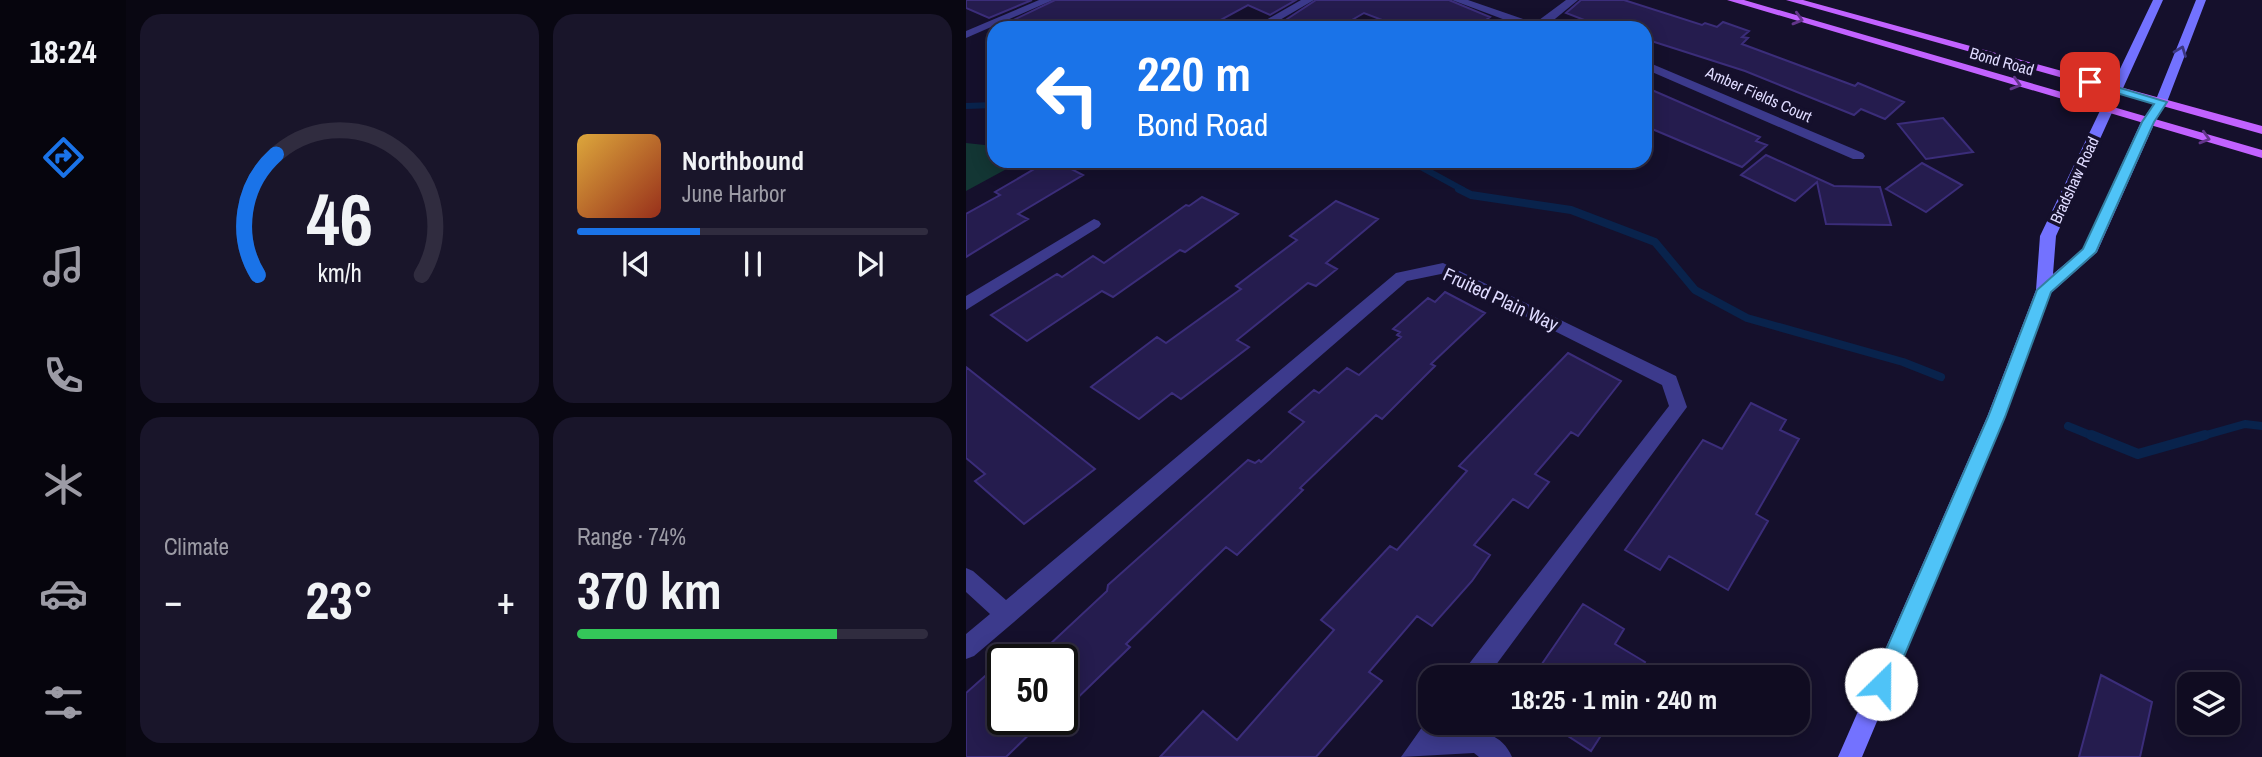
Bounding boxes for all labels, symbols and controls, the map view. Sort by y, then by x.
one-way arrow [1791,11,1803,26]
text: 18:24 [29,30,97,73]
text: 220 m [1137,40,1251,106]
street label: Bond Road [1967,41,2037,81]
one-way arrow [2172,46,2186,58]
icon: left [1022,49,1113,140]
pin [2060,52,2120,112]
street label: Amber Fields Court [1702,60,1816,127]
icon: arrive [2071,63,2109,101]
one-way arrow [2010,75,2022,90]
text: Bond Road [1137,103,1268,146]
one-way arrow [2199,130,2211,145]
icon: directions [39,133,88,182]
street label: Bradshaw Road [2044,133,2104,227]
text: Northbound [682,143,804,178]
text: 46 [306,170,373,268]
text: June Harbor [682,178,786,209]
icon: music [39,242,88,291]
icon: previous [617,245,655,283]
icon: pause [734,245,772,283]
icon: next [851,245,889,283]
text: km/h [317,256,362,290]
street label: Fruited Plain Way [1439,261,1563,337]
icon: phone [39,351,88,400]
icon: climate [39,460,88,509]
text: Range · 74% [577,521,686,552]
text: Climate [164,531,229,562]
text: 370 km [577,555,722,625]
text: 23° [305,565,374,635]
icon: car [39,569,88,618]
text: − [164,575,182,626]
text: + [497,575,515,626]
speed limit sign: 50 [987,644,1078,735]
position arrow [1844,647,1918,721]
map controls [2177,672,2240,735]
button: layers [2177,672,2240,735]
icon: filters [39,678,88,727]
text: 18:25 · 1 min · 240 m [1511,682,1717,717]

